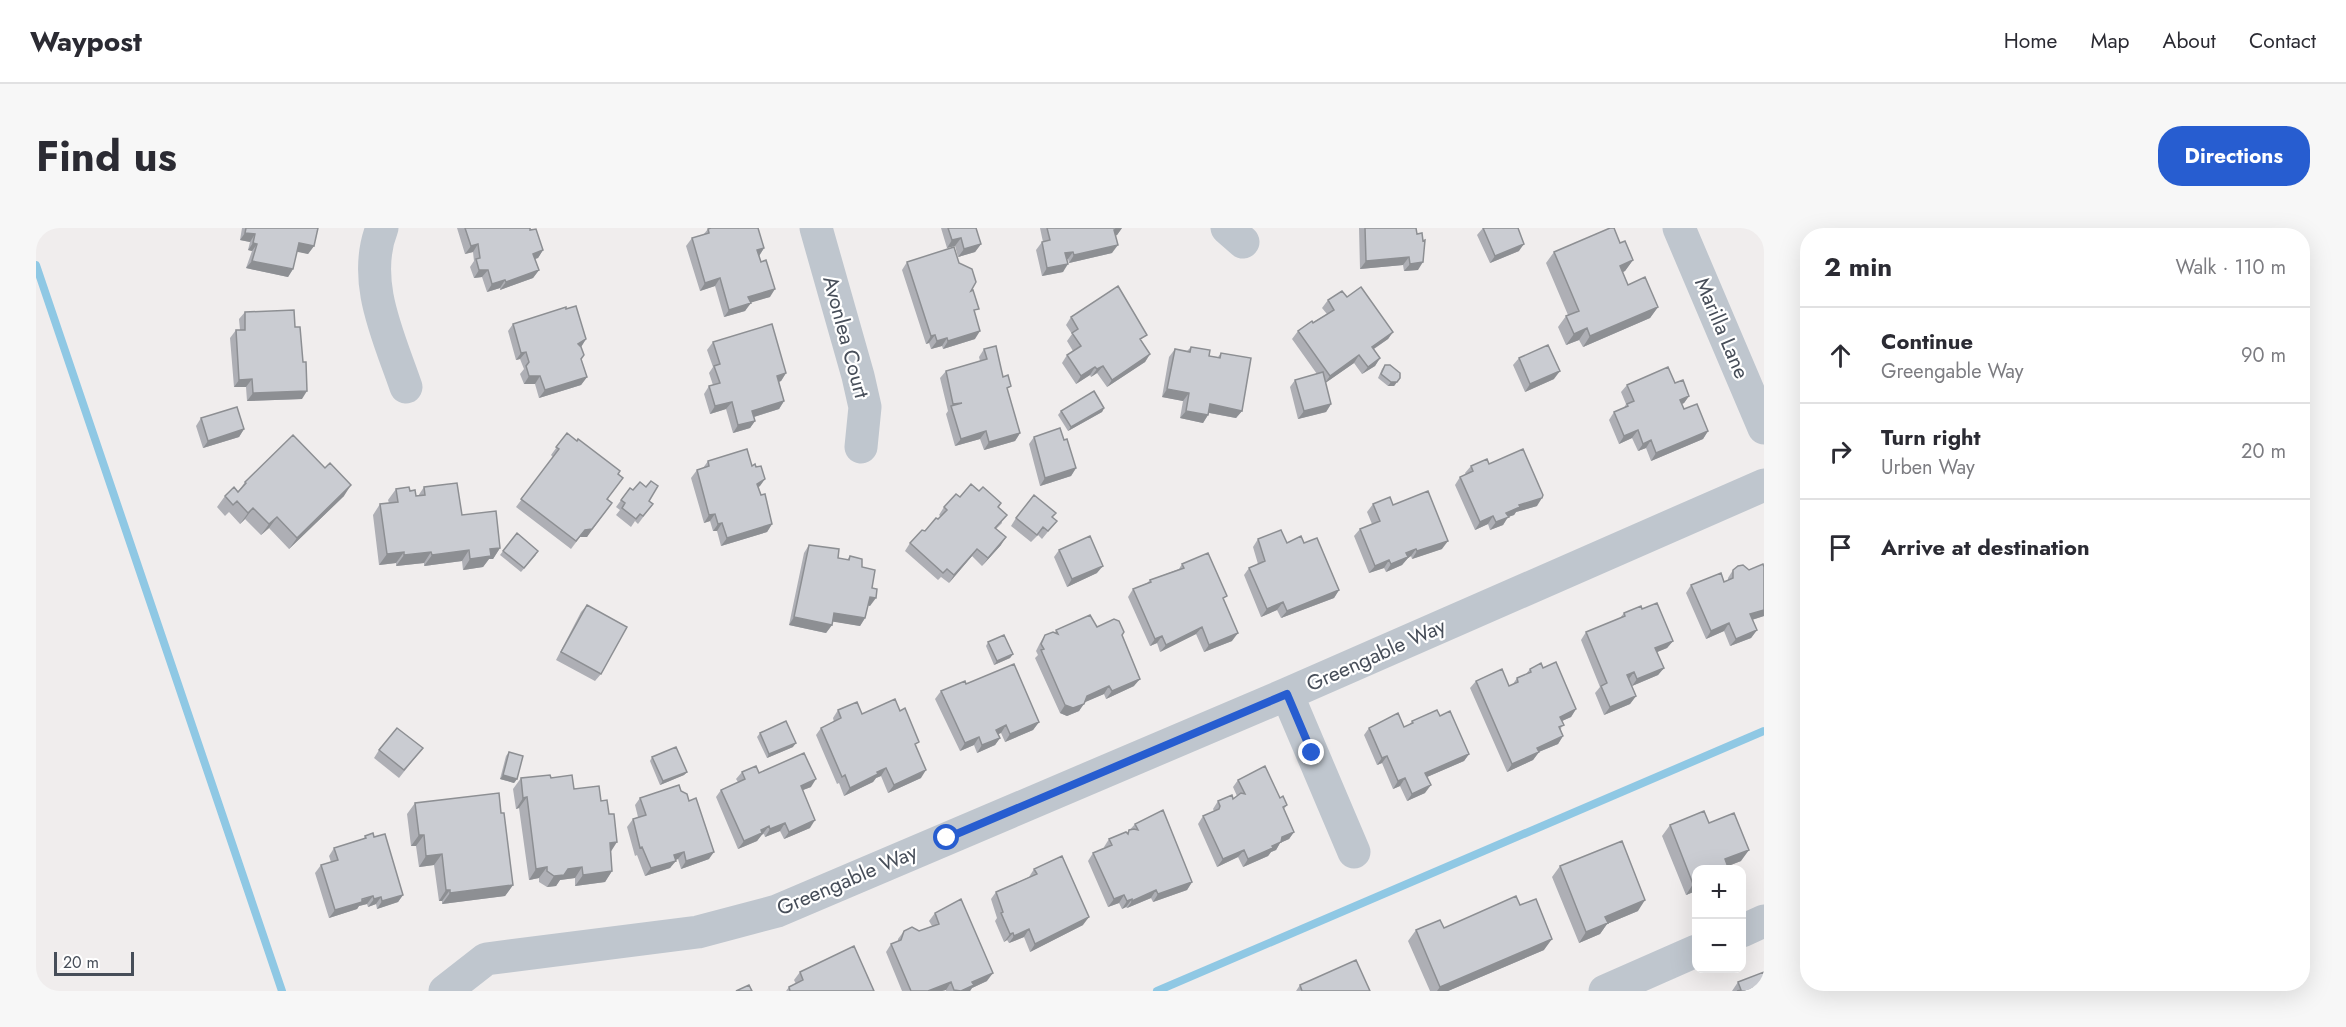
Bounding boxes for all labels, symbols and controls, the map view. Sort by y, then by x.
text: Waypost [30,21,142,62]
text: Home [2004,26,2057,56]
text: Map [2090,26,2130,56]
text: About [2163,26,2216,56]
text: Contact [2249,26,2316,56]
text: Find us [36,126,177,187]
button: Directions [2158,126,2310,186]
text: 2 min [1824,248,1892,286]
text: Walk · 110 m [2176,253,2286,282]
street label: Avonlea Court [815,273,877,401]
street label: Marilla Lane [1687,273,1757,383]
text: Continue [1881,325,1973,357]
icon: ahead [1824,339,1857,372]
text: 90 m [2241,341,2286,370]
text: Greengable Way [1881,357,2024,386]
text: Turn right [1881,421,1981,453]
icon: right [1824,435,1857,468]
text: 20 m [2241,437,2286,466]
text: Urben Way [1881,453,1975,482]
icon: arrive [1824,531,1857,564]
text: Arrive at destination [1881,531,2090,563]
street label: Greengable Way [1302,611,1451,699]
route end [1298,739,1324,765]
route start [933,824,959,850]
street label: Greengable Way [772,837,922,923]
map controls [1692,865,1746,973]
button: + [1692,865,1746,919]
button: − [1692,919,1746,973]
scale bar [54,949,134,976]
text: 20 m [63,951,99,974]

